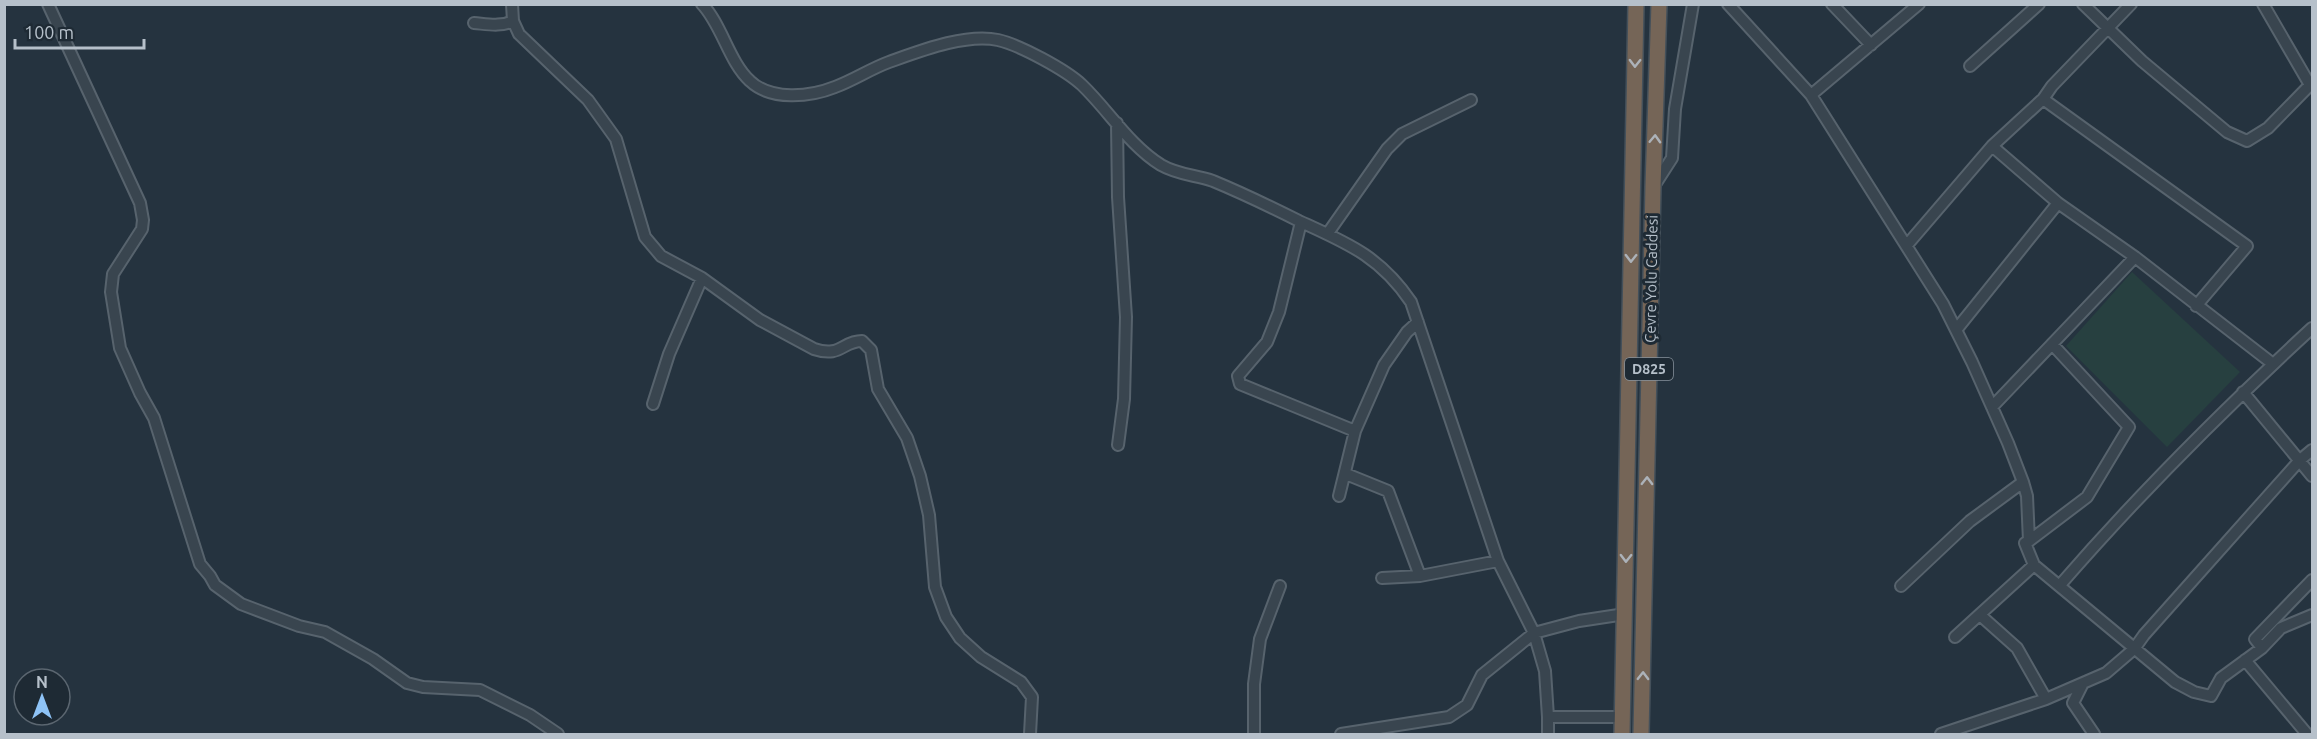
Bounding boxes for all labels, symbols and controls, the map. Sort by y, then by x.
scale bar [15,12,144,50]
text: 100 m [24,22,74,42]
one-way arrow [1629,58,1641,67]
one-way arrow [1648,135,1661,144]
street label: Çevre Yolu Caddesi [1641,215,1661,343]
one-way arrow [1625,253,1637,262]
road number: D825 [1625,358,1673,380]
one-way arrow [1641,477,1653,486]
one-way arrow [1620,553,1632,562]
north arrow [12,667,72,727]
one-way arrow [1636,672,1649,681]
text: N [36,673,48,691]

